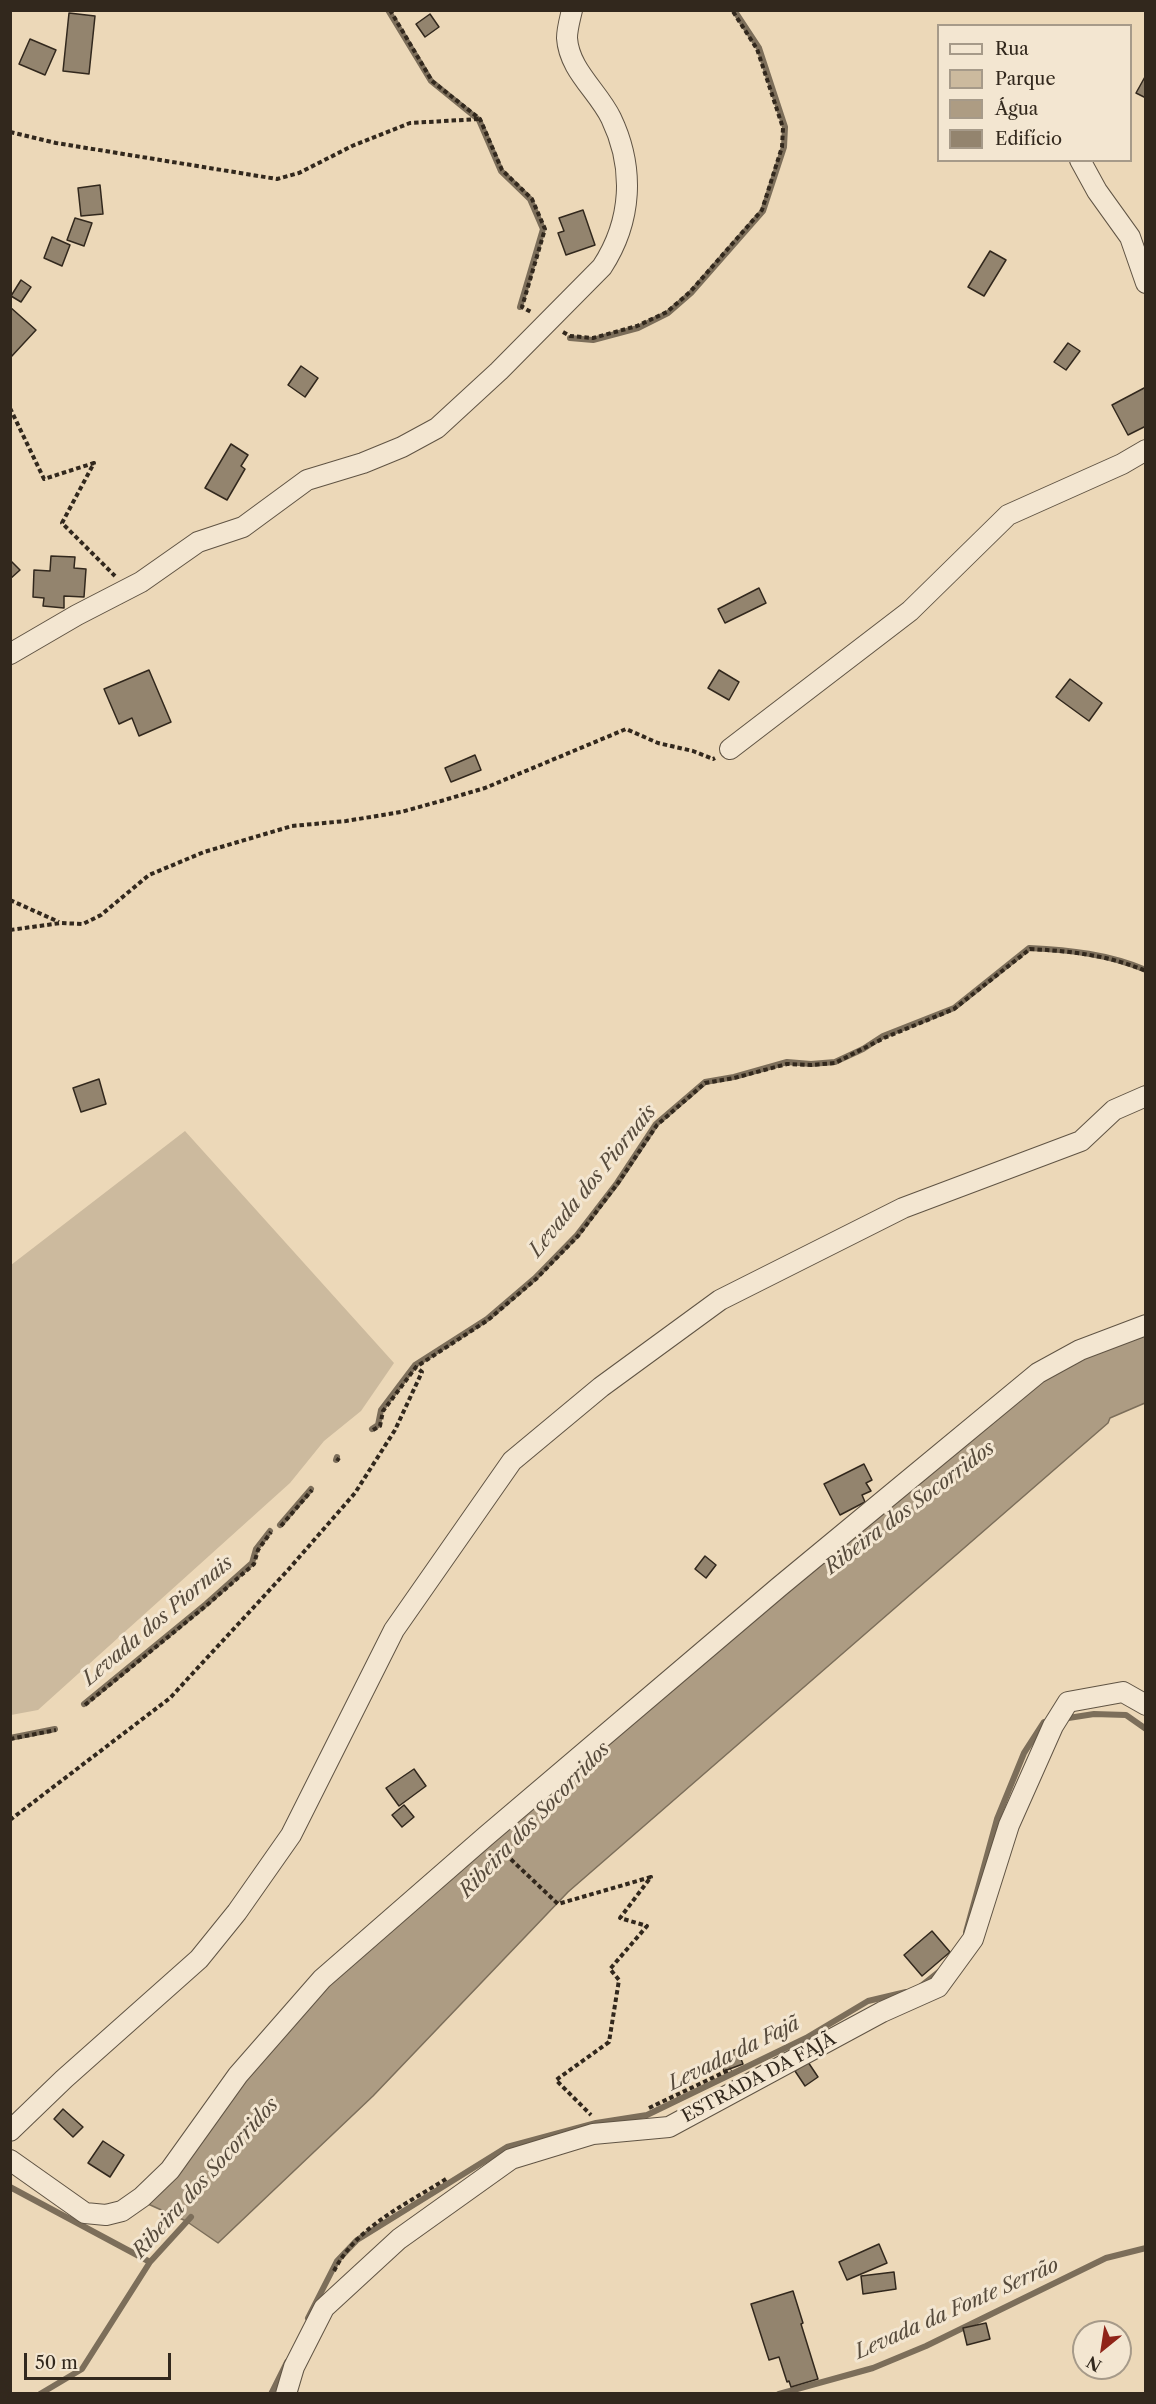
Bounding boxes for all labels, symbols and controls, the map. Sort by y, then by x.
legend [937,24,1132,162]
text: Rua [995,38,1029,60]
text: Parque [995,68,1056,90]
text: Água [995,98,1038,120]
text: Edifício [995,128,1062,150]
water label: Levada dos Piornais [524,1100,662,1262]
water label: Ribeira dos Socorridos [820,1436,1000,1580]
water label: Levada dos Piornais [78,1551,238,1691]
water label: Ribeira dos Socorridos [455,1737,615,1903]
water label: Levada da Fajã [664,2012,804,2096]
street label: ESTRADA DA FAJÃ [678,2028,840,2128]
water label: Ribeira dos Socorridos [128,2093,284,2263]
water label: Levada da Fonte Serrão [851,2253,1063,2365]
north arrow [1072,2320,1132,2380]
scale bar [27,2341,174,2379]
text: 50 m [35,2352,78,2374]
text: N [1083,2352,1105,2376]

